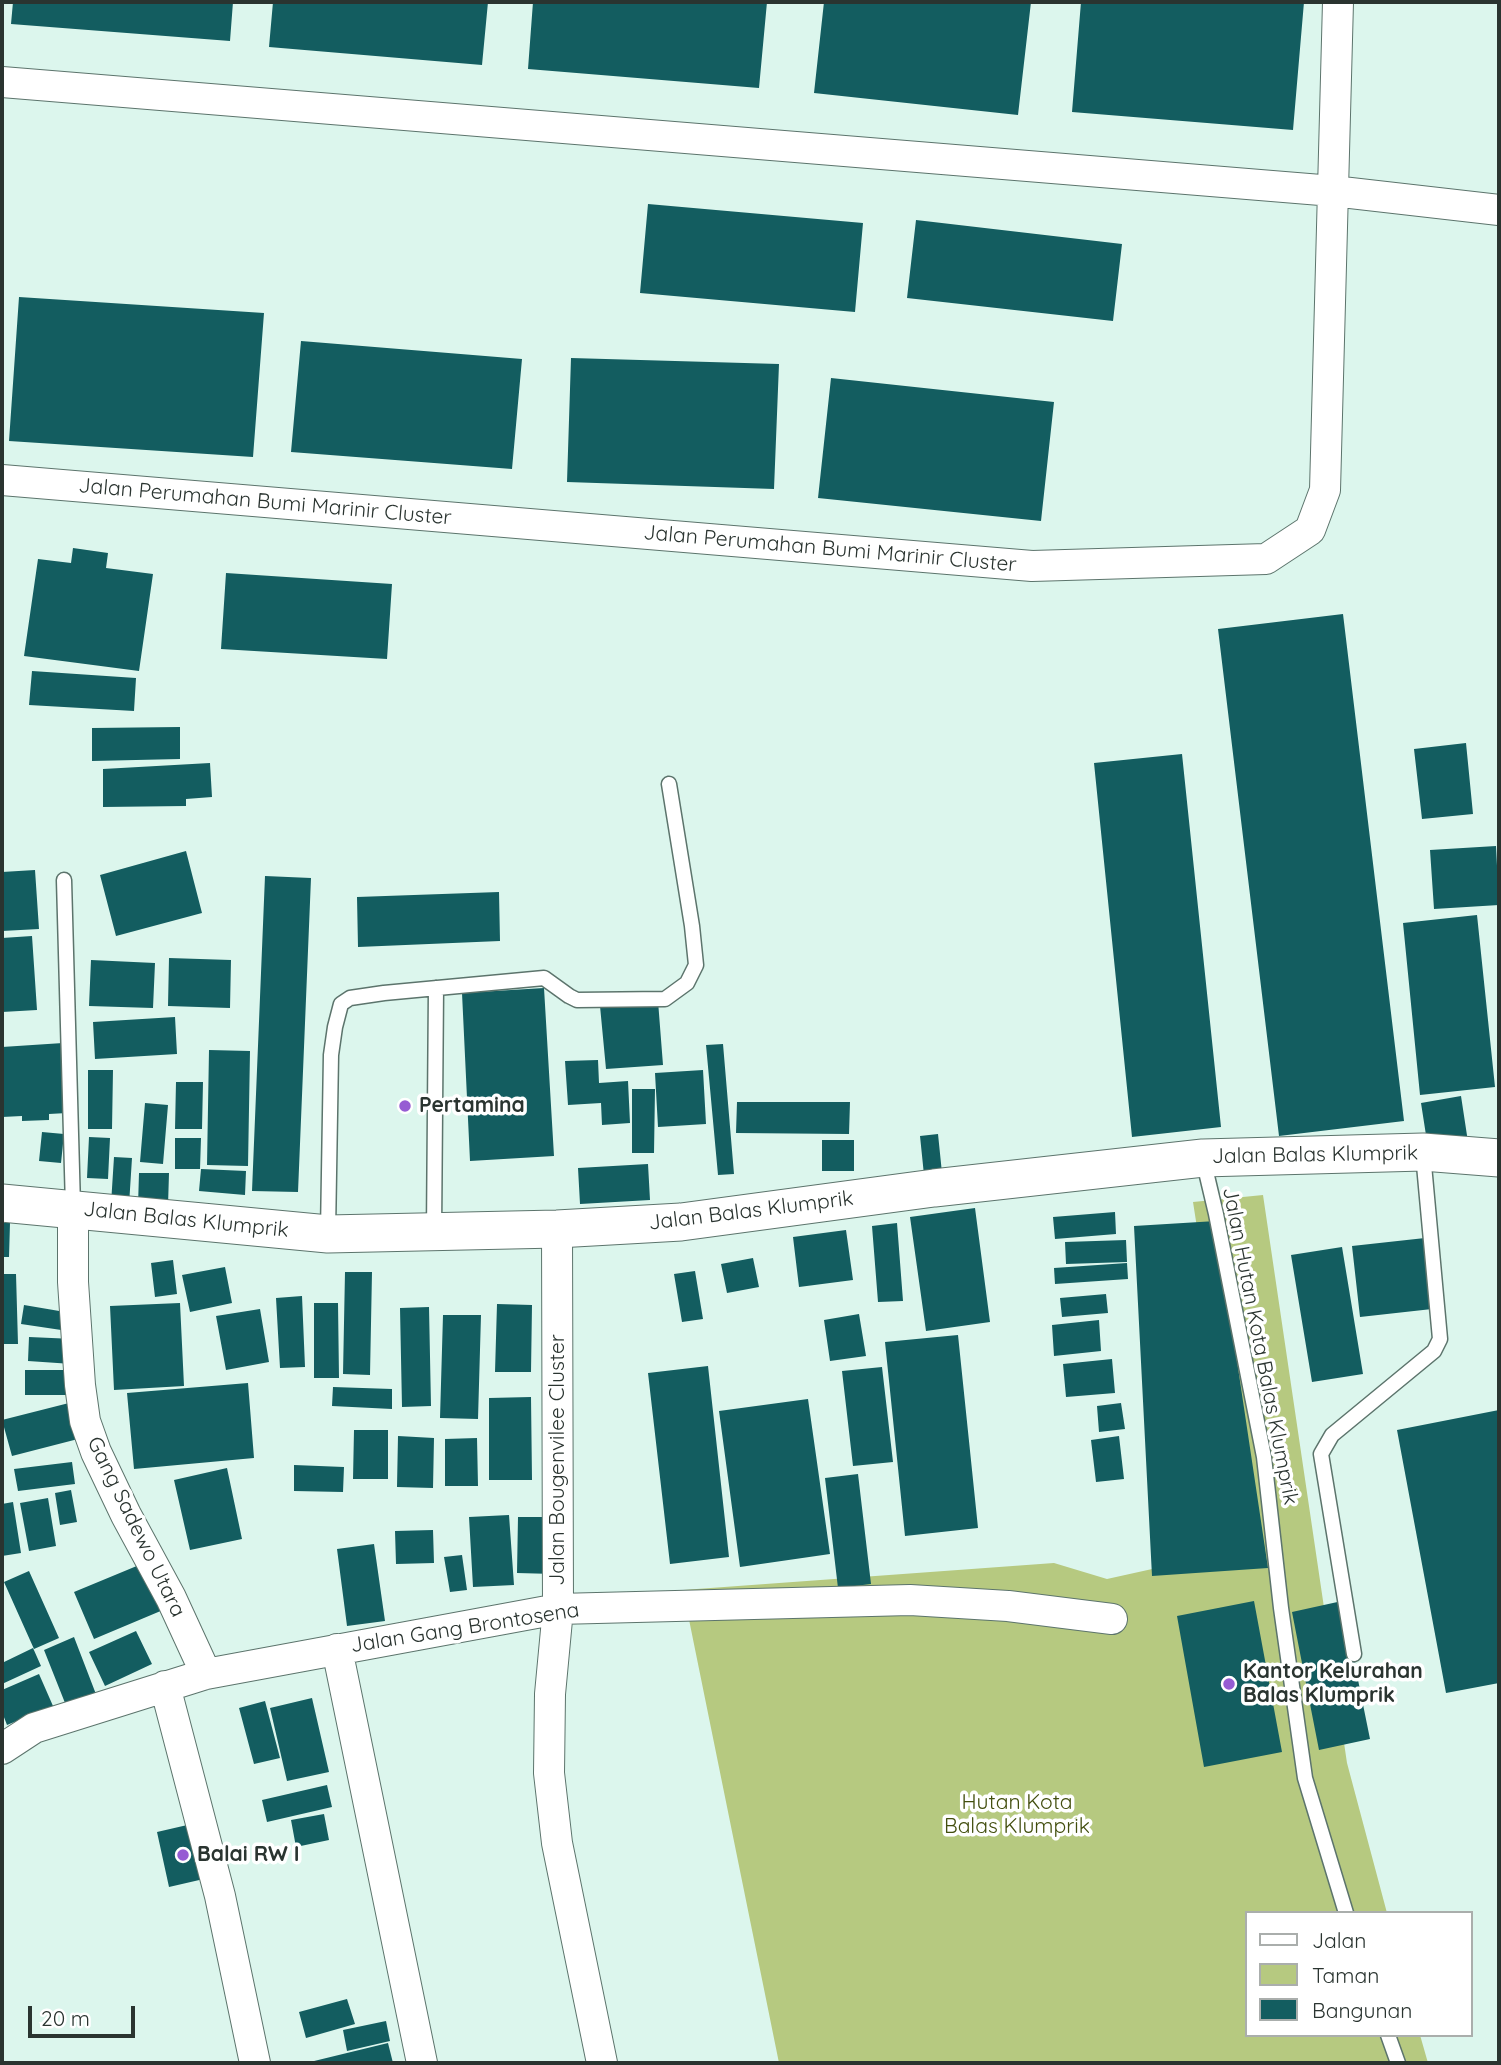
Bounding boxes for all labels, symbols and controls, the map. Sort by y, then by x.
street label: Jalan Perumahan Bumi Marinir Cluster [78,473,452,531]
street label: Jalan Perumahan Bumi Marinir Cluster [643,520,1017,578]
place label: Pertamina [419,1093,525,1119]
marker: Pertamina [397,1098,413,1114]
street label: Jalan Balas Klumprik [1212,1141,1418,1169]
street label: Jalan Hutan Kota Balas Klumprik [1217,1185,1303,1507]
street label: Jalan Balas Klumprik [647,1186,855,1236]
street label: Jalan Balas Klumprik [82,1197,290,1243]
street label: Jalan Bougenvilee Cluster [545,1334,571,1586]
street label: Gang Sadewo Utara [81,1433,191,1621]
street label: Jalan Gang Brontosena [349,1597,581,1659]
place label: Kantor Kelurahan Balas Klumprik [1243,1659,1423,1709]
marker: Kantor Kelurahan Balas Klumprik [1221,1676,1237,1692]
park label: Hutan Kota Balas Klumprik [944,1790,1090,1840]
place label: Balai RW I [197,1842,300,1868]
marker: Balai RW I [175,1847,191,1863]
legend [1246,1911,1473,2037]
text: Jalan [1312,1927,1366,1953]
text: Taman [1312,1962,1379,1988]
scale bar [32,1992,138,2036]
text: Bangunan [1312,1997,1412,2023]
text: 20 m [41,2005,90,2031]

